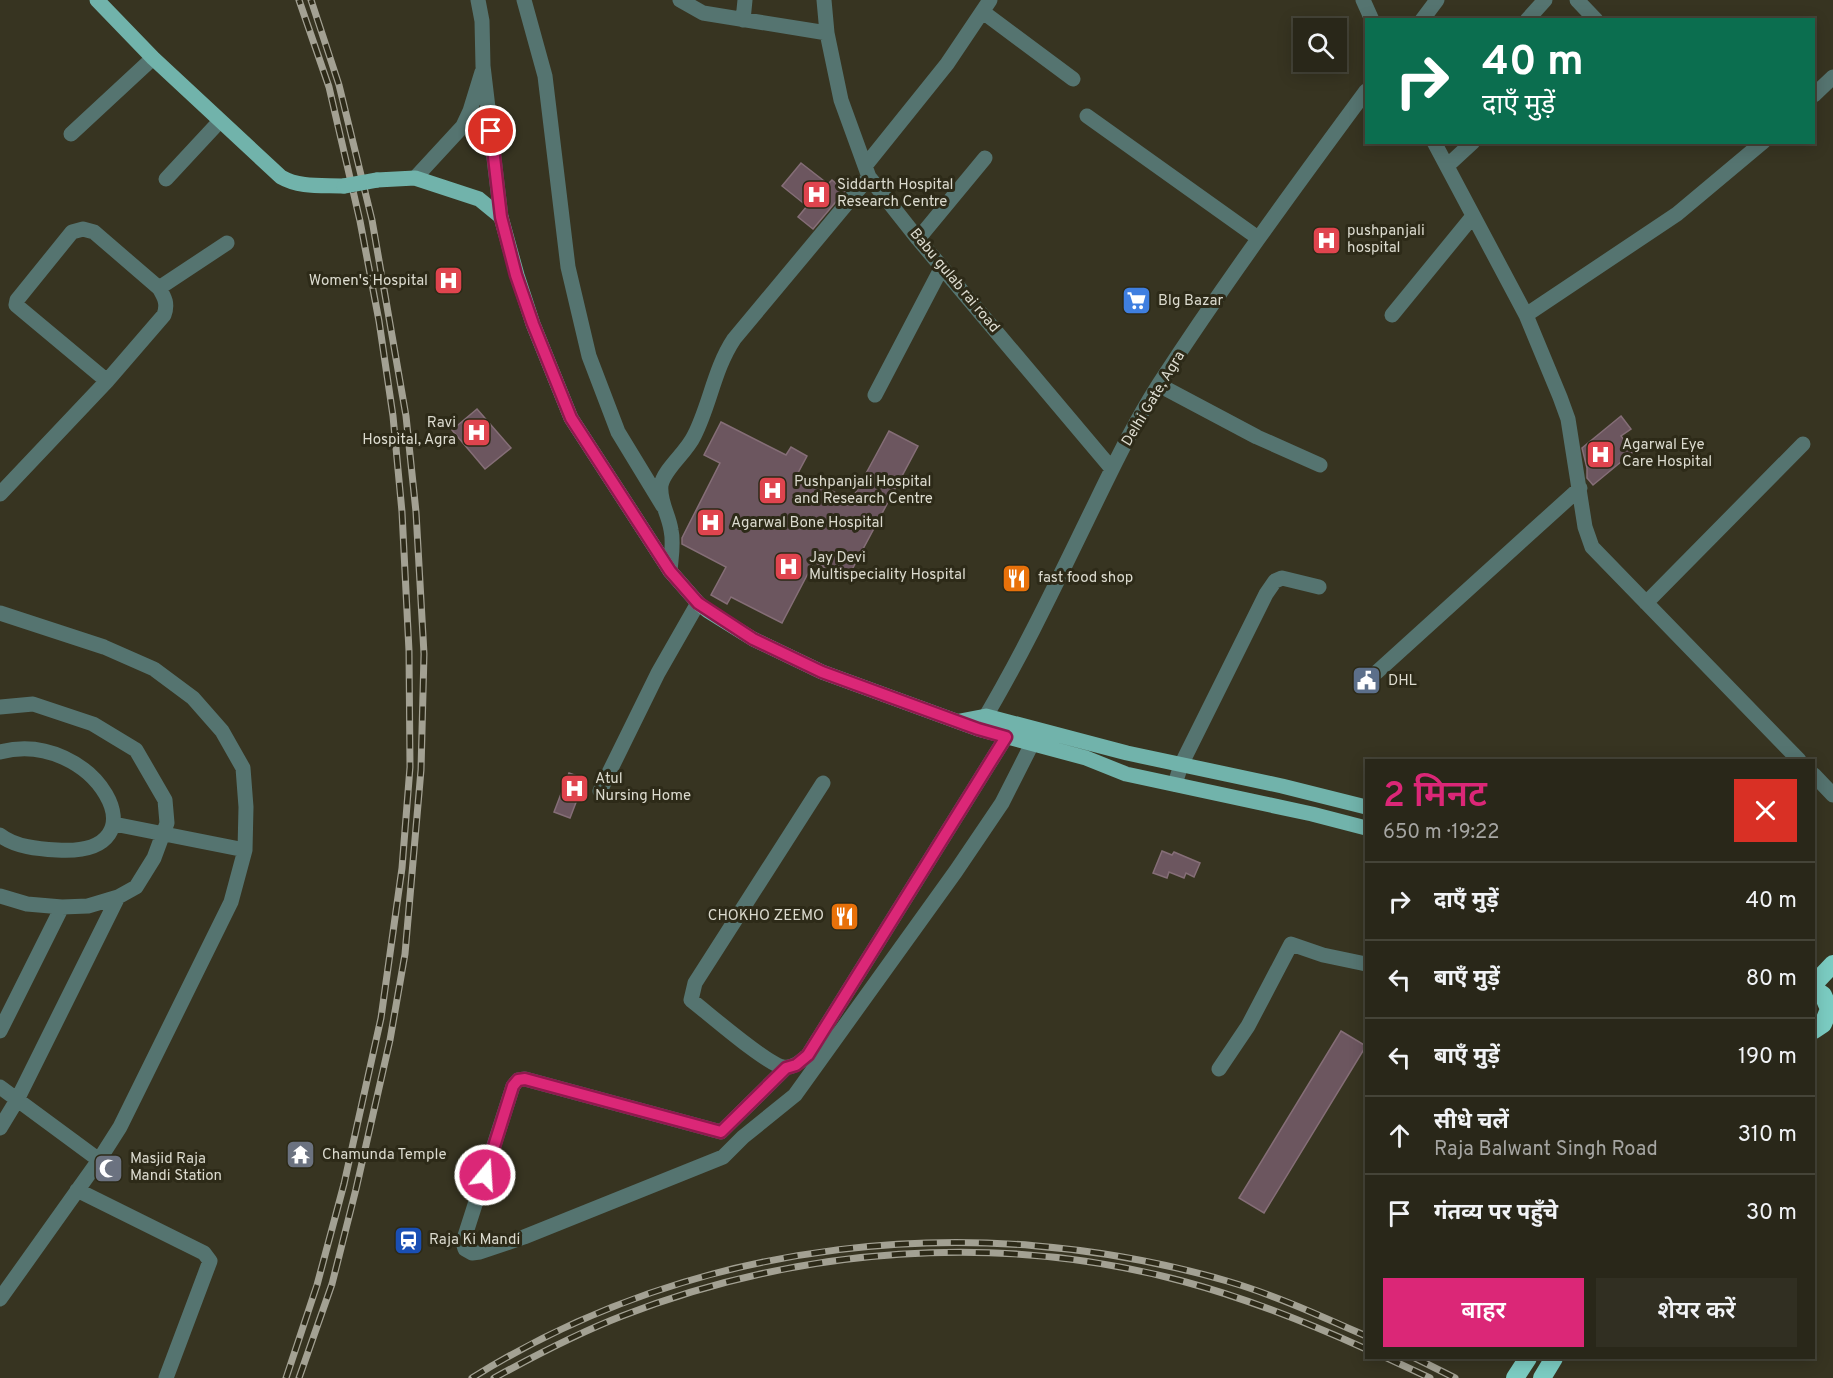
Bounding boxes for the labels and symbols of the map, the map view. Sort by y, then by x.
pin [465,105,516,156]
place label: Siddarth Hospital Research Centre [837,176,954,212]
hospital icon: Siddarth Hospital Research Centre [800,178,832,210]
place label: pushpanjali hospital [1347,222,1425,258]
hospital icon: pushpanjali hospital [1310,224,1342,256]
street label: Babu gulab rai road [905,225,1003,337]
hospital icon: Women's Hospital [433,265,465,297]
place label: Women's Hospital [309,272,428,291]
supermarket icon: BIg Bazar [1121,285,1153,317]
place label: BIg Bazar [1158,292,1224,311]
street label: Delhi Gate, Agra [1118,348,1190,450]
place label: Ravi Hospital, Agra [362,414,456,450]
hospital icon: Ravi Hospital, Agra [461,416,493,448]
place label: Agarwal Eye Care Hospital [1622,436,1712,472]
hospital icon: Agarwal Eye Care Hospital [1585,438,1617,470]
place label: Pushpanjali Hospital and Research Centre [794,473,933,509]
hospital icon: Pushpanjali Hospital and Research Centre [757,475,789,507]
hospital icon: Agarwal Bone Hospital [694,507,726,539]
place label: Agarwal Bone Hospital [731,514,883,533]
place label: Jay Devi Multispeciality Hospital [809,549,966,585]
hospital icon: Jay Devi Multispeciality Hospital [772,551,804,583]
restaurant icon: fast food shop [1001,562,1033,594]
place label: fast food shop [1038,569,1133,588]
public building icon: DHL [1351,665,1383,697]
place label: DHL [1388,672,1417,691]
place label: Atul Nursing Home [595,770,691,806]
hospital icon: Atul Nursing Home [558,772,590,804]
restaurant icon: CHOKHO ZEEMO [829,900,861,932]
place label: CHOKHO ZEEMO [708,907,824,926]
temple icon: Chamunda Temple [285,1139,317,1171]
position arrow [453,1143,517,1207]
place label: Chamunda Temple [322,1146,446,1165]
place label: Masjid Raja Mandi Station [130,1150,222,1186]
mosque icon: Masjid Raja Mandi Station [93,1152,125,1184]
station icon: Raja Ki Mandi [392,1224,424,1256]
place label: Raja Ki Mandi [429,1231,520,1250]

